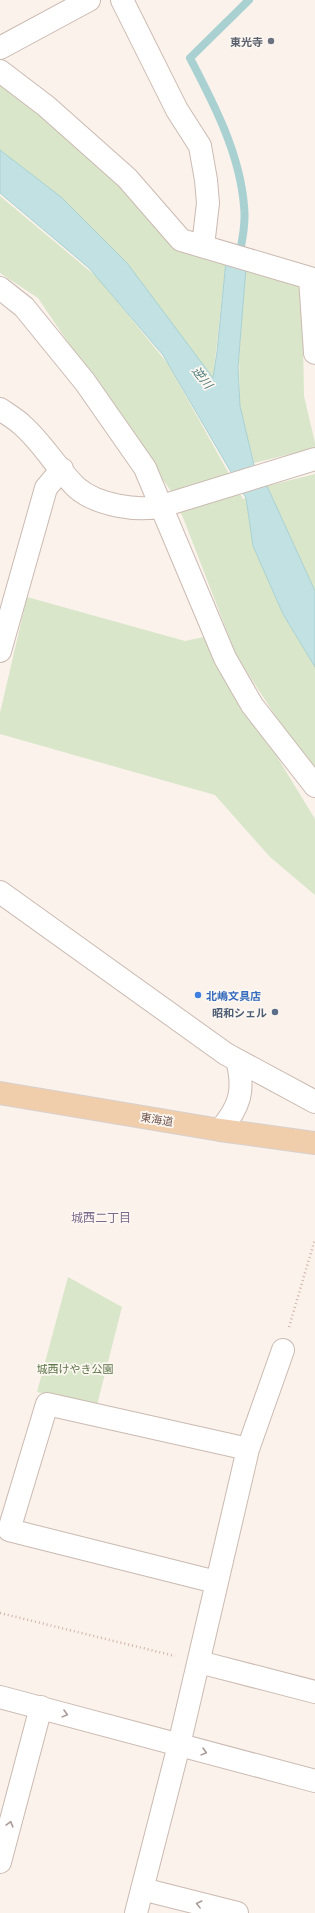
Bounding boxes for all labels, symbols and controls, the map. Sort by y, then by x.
place label: 東光寺 [230,35,263,48]
marker: 東光寺 [266,36,276,46]
water label: 逆川 [190,363,217,392]
place label: 北嶋文具店 [206,989,261,1002]
marker: 北嶋文具店 [193,990,203,1000]
place label: 昭和シェル [212,1006,267,1019]
marker: 昭和シェル [270,1007,280,1017]
street label: 東海道 [140,1110,174,1128]
district label: 城西二丁目 [71,1210,131,1224]
park label: 城西けやき公園 [37,1362,114,1375]
one-way arrow [62,1709,68,1717]
one-way arrow [201,1747,207,1755]
one-way arrow [5,1821,14,1828]
one-way arrow [196,1900,203,1908]

